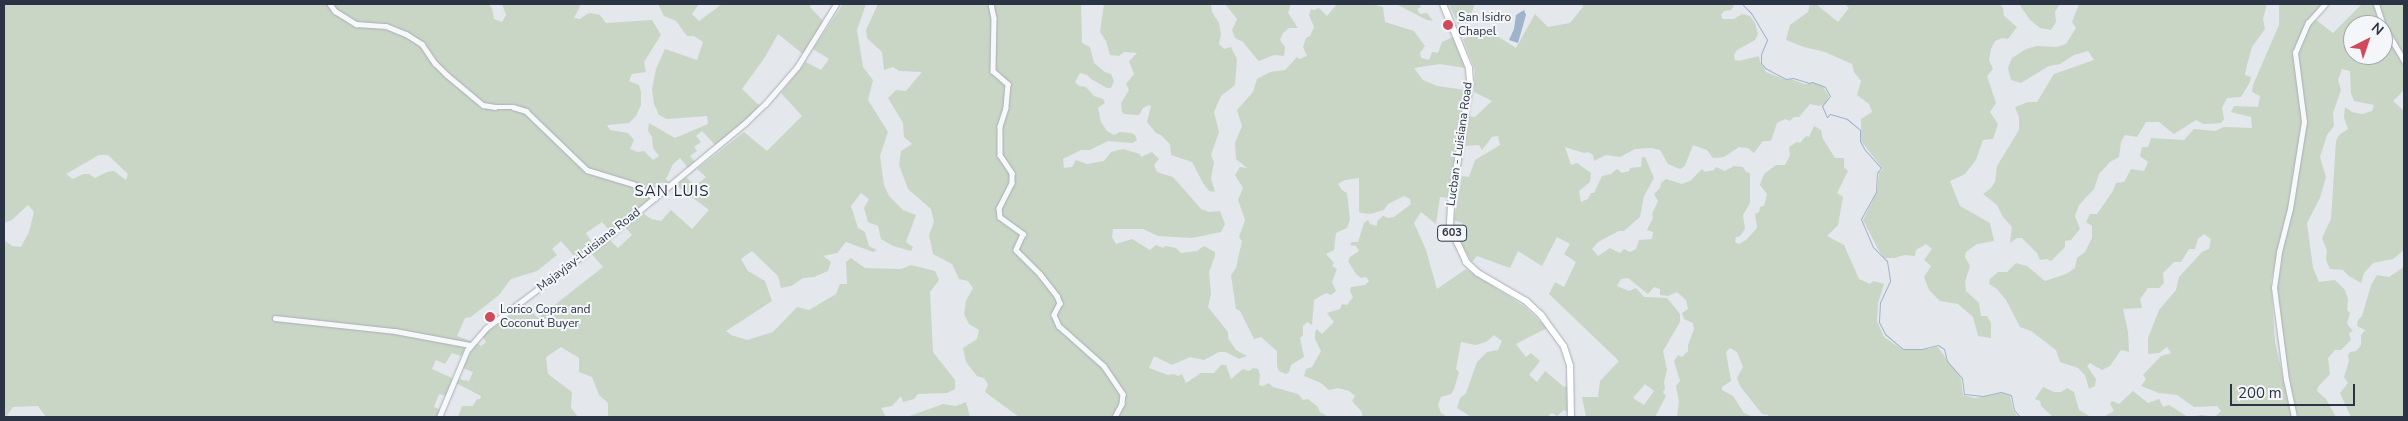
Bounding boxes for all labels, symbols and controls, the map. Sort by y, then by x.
place label: San Isidro Chapel [1458,11,1511,39]
north arrow [2343,15,2393,65]
text: N [2367,18,2388,40]
marker: San Isidro Chapel [1442,19,1454,31]
street label: Lucban - Luisiana Road [1444,81,1476,207]
district label: SAN LUIS [634,183,710,201]
street label: Majayjay-Luisiana Road [534,205,644,295]
road number: 603 [1437,224,1467,242]
place label: Lorico Copra and Coconut Buyer [500,303,591,331]
marker: Lorico Copra and Coconut Buyer [484,311,496,323]
scale bar [2233,374,2358,406]
text: 200 m [2238,383,2282,403]

